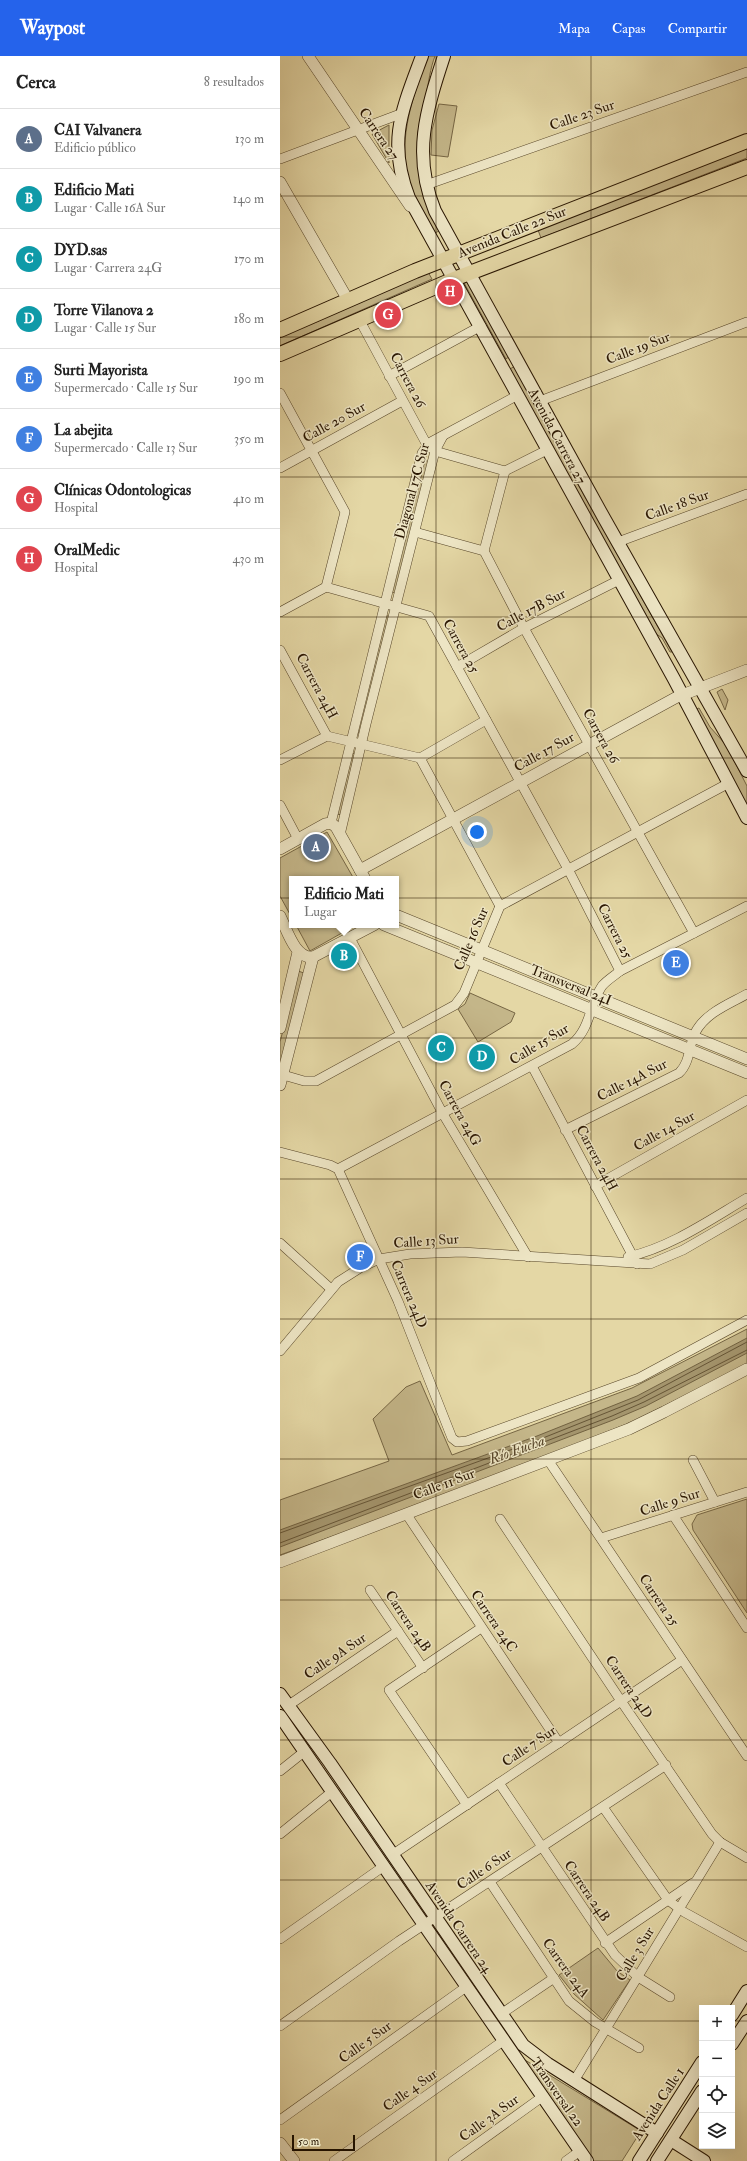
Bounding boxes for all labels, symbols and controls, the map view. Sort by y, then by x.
text: Waypost [20,16,85,40]
text: Mapa [558,20,590,37]
text: Capas [612,20,646,37]
text: Compartir [668,20,727,37]
text: Cerca [16,72,56,93]
text: 8 resultados [204,74,264,90]
street label: Calle 23 Sur [547,96,617,134]
street label: Carrera 27 [355,105,403,164]
text: CAI Valvanera [54,121,141,140]
text: A [25,131,33,147]
text: 130 m [235,131,264,147]
text: Edificio público [54,140,136,156]
text: Edificio Mati [54,181,134,200]
text: B [25,191,33,207]
text: 140 m [233,191,264,207]
text: Lugar · Calle 16A Sur [54,200,165,216]
street label: Avenida Calle 22 Sur [454,202,570,262]
text: DYD.sas [54,241,107,260]
text: C [24,251,34,267]
text: 170 m [234,251,264,267]
text: Lugar · Carrera 24G [54,260,162,276]
pin: H [437,277,463,307]
pin: G [375,300,401,330]
text: Torre Vilanova 2 [54,301,154,320]
text: D [24,311,34,327]
text: 180 m [234,311,264,327]
text: Lugar · Calle 15 Sur [54,320,156,336]
street label: Calle 19 Sur [604,328,673,368]
street label: Carrera 26 [386,349,430,411]
text: Surti Mayorista [54,361,148,380]
text: E [24,371,34,387]
text: 190 m [233,371,264,387]
text: Supermercado · Calle 15 Sur [54,380,198,396]
street label: Avenida Carrera 27 [524,384,590,487]
street label: Calle 20 Sur [300,397,369,446]
text: La abejita [54,421,112,440]
text: F [25,431,33,447]
text: 350 m [234,431,264,447]
text: Supermercado · Calle 13 Sur [54,440,197,456]
street label: Diagonal 17C Sur [391,440,433,541]
text: Clínicas Odontologicas [54,481,191,500]
street label: Calle 18 Sur [643,485,712,524]
text: G [24,491,34,507]
text: 410 m [233,491,264,507]
text: Hospital [54,500,98,516]
text: OralMedic [54,541,120,560]
text: H [24,551,34,567]
text: 430 m [233,551,264,567]
text: Hospital [54,560,98,576]
street label: Calle 17B Sur [494,584,569,635]
street label: Carrera 25 [439,616,483,677]
street label: Carrera 24H [293,650,341,722]
street label: Carrera 26 [579,706,623,767]
street label: Calle 17 Sur [511,728,578,776]
your location [467,822,487,842]
pin: A [303,832,329,862]
popup [289,876,399,928]
text: Edificio Mati [304,885,384,904]
street label: Carrera 25 [594,901,636,962]
text: Lugar [304,904,337,920]
street label: Calle 16 Sur [450,904,492,973]
pin: B [331,941,357,971]
pin: E [663,948,689,978]
street label: Transversal 24I [528,961,614,1009]
street label: Calle 15 Sur [506,1019,572,1068]
pin: C [428,1033,454,1063]
pin: D [469,1042,495,1072]
street label: Calle 14A Sur [594,1055,671,1105]
street label: Carrera 24G [435,1077,485,1149]
street label: Calle 14 Sur [630,1107,698,1155]
street label: Carrera 24H [573,1122,621,1194]
street label: Calle 13 Sur [393,1230,460,1252]
pin: F [347,1242,373,1272]
street label: Carrera 24D [387,1257,431,1331]
water label: Río Fucha [485,1431,548,1469]
street label: Calle 11 Sur [411,1464,478,1504]
street label: Calle 9 Sur [638,1484,703,1520]
street label: Carrera 25 [635,1571,683,1630]
street label: Carrera 24B [381,1587,435,1655]
street label: Carrera 24C [467,1587,521,1655]
street label: Calle 9A Sur [301,1629,370,1683]
street label: Carrera 24D [602,1652,656,1722]
street label: Calle 7 Sur [499,1721,560,1770]
street label: Calle 6 Sur [454,1844,515,1893]
street label: Carrera 24B [560,1857,614,1925]
street label: Avenida Carrera 24 [421,1877,497,1978]
street label: Calle 3 Sur [612,1923,658,1984]
street label: Carrera 24A [539,1935,593,2001]
map controls [699,2005,735,2149]
button: + [699,2005,735,2041]
street label: Calle 5 Sur [335,2017,395,2067]
button: − [699,2041,735,2077]
street label: Transversal 22 [527,2054,587,2130]
street label: Avenida Calle 1 [628,2064,688,2145]
street label: Calle 4 Sur [380,2065,441,2115]
button: locate [699,2077,735,2113]
street label: Calle 3A Sur [456,2090,523,2145]
button: layers [699,2113,735,2149]
scale bar [292,2133,355,2152]
text: 50 m [298,2135,319,2148]

